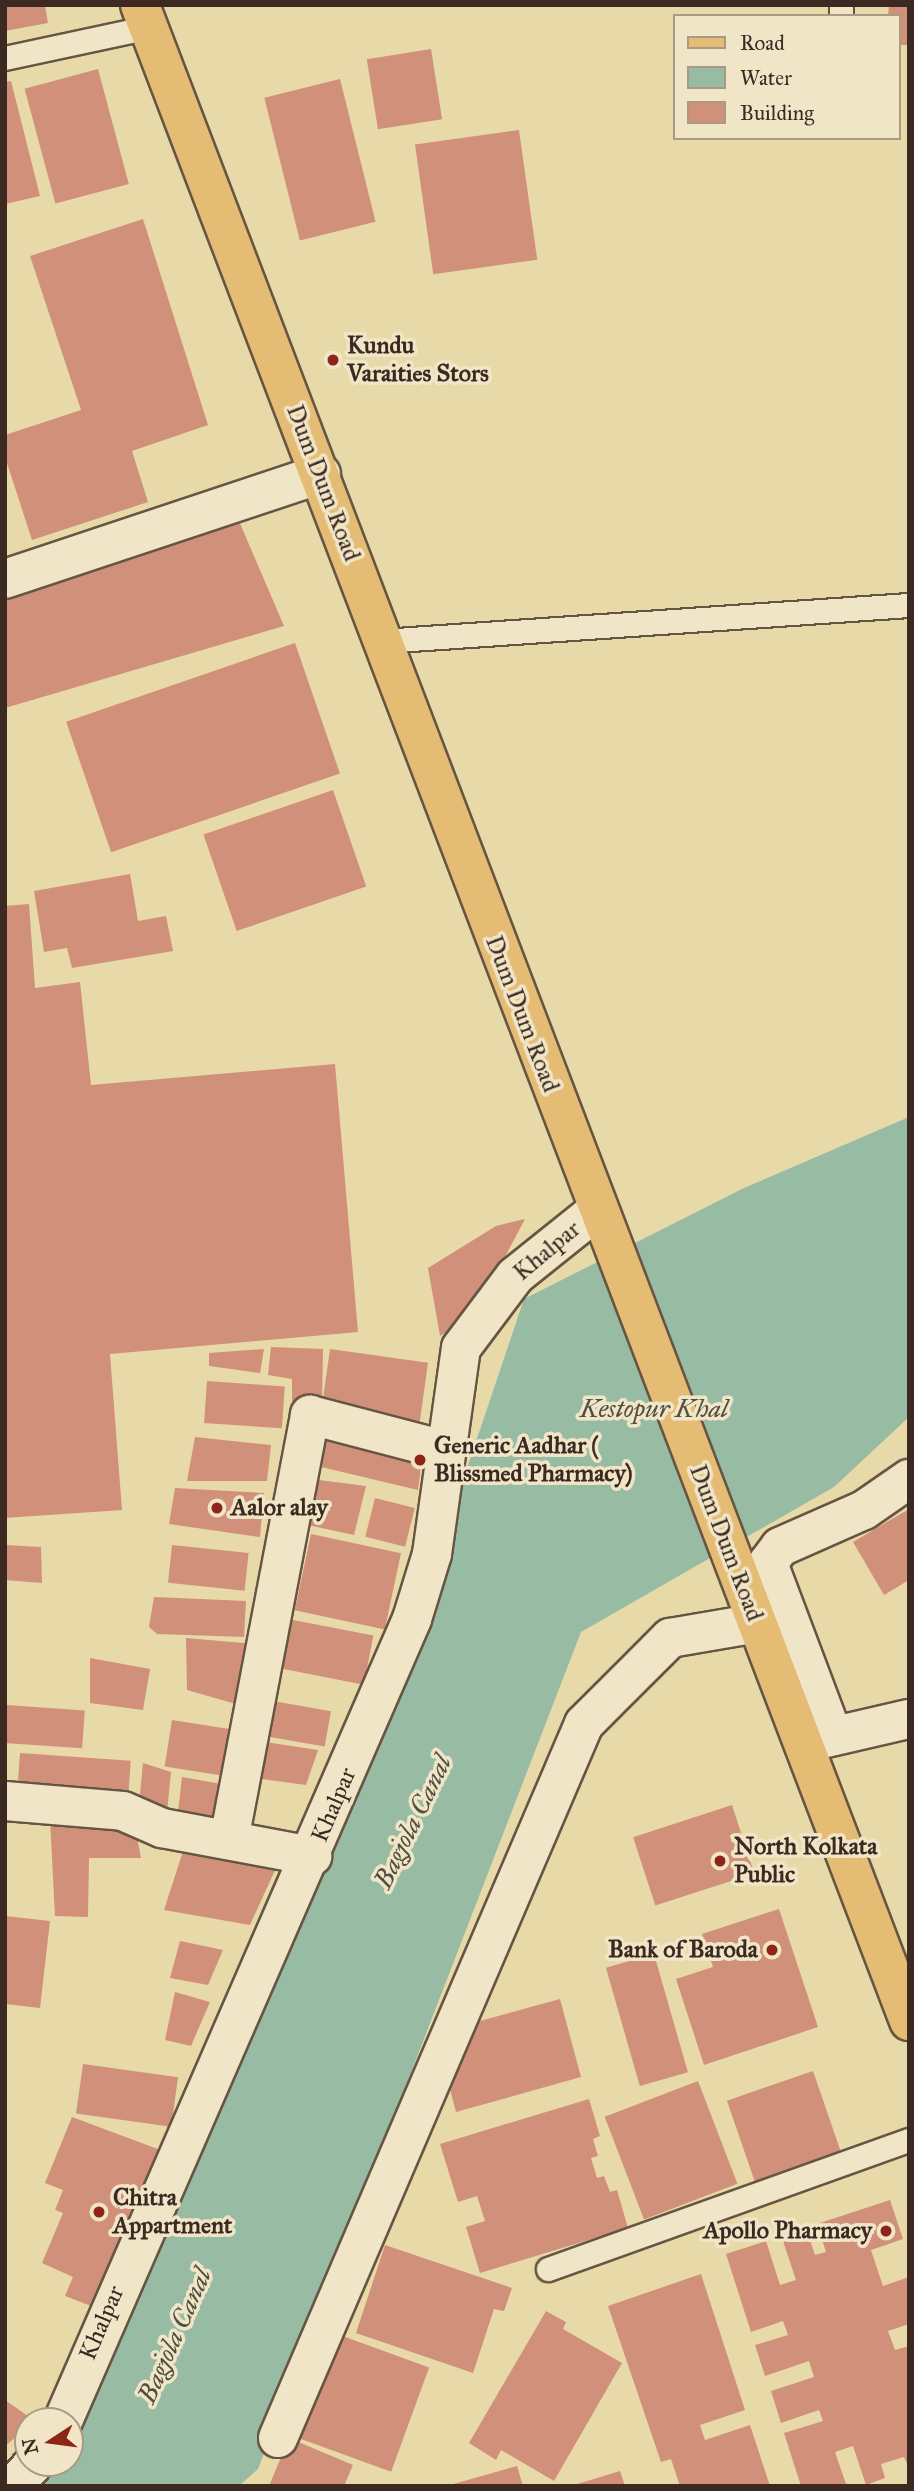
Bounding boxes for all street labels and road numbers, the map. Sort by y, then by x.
street label: Dum Dum Road [280,401,366,565]
street label: Dum Dum Road [479,932,565,1096]
street label: Khalpar [508,1215,586,1287]
street label: Dum Dum Road [683,1461,769,1625]
street label: Khalpar [305,1763,363,1847]
street label: Khalpar [73,2281,131,2365]

